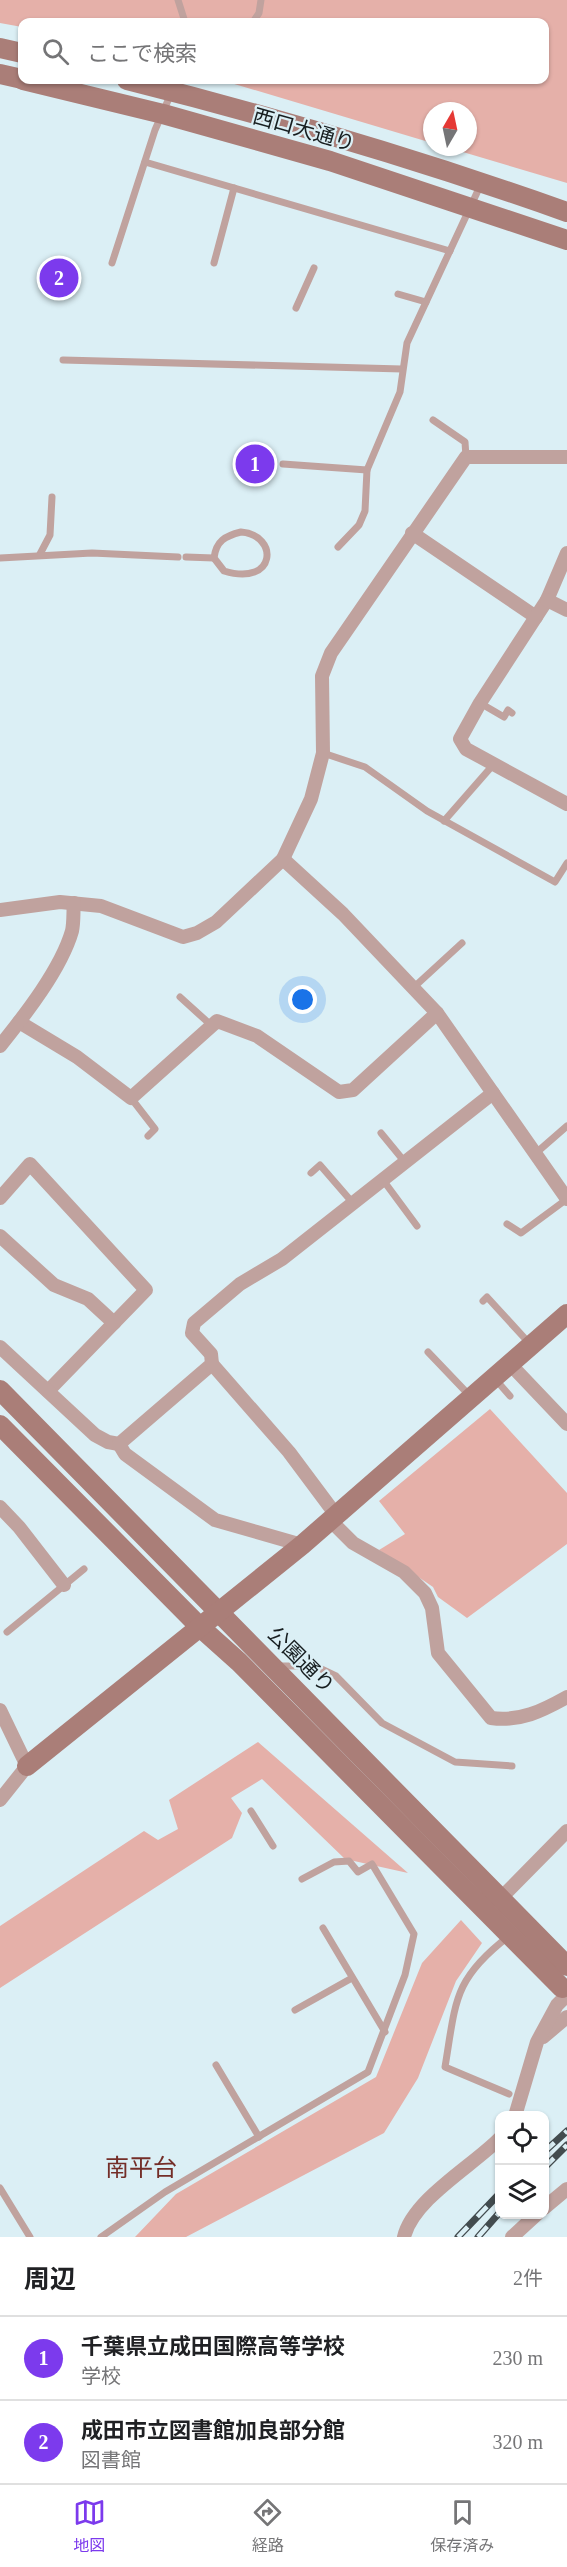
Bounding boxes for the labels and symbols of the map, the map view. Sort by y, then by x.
north arrow [423,102,477,156]
street label: 西口大通り [250,104,358,156]
pin: 2 [40,256,78,300]
pin: 1 [236,442,274,486]
your location [288,985,317,1014]
street label: 公園通り [263,1622,339,1698]
district label: 南平台 [105,2155,177,2181]

